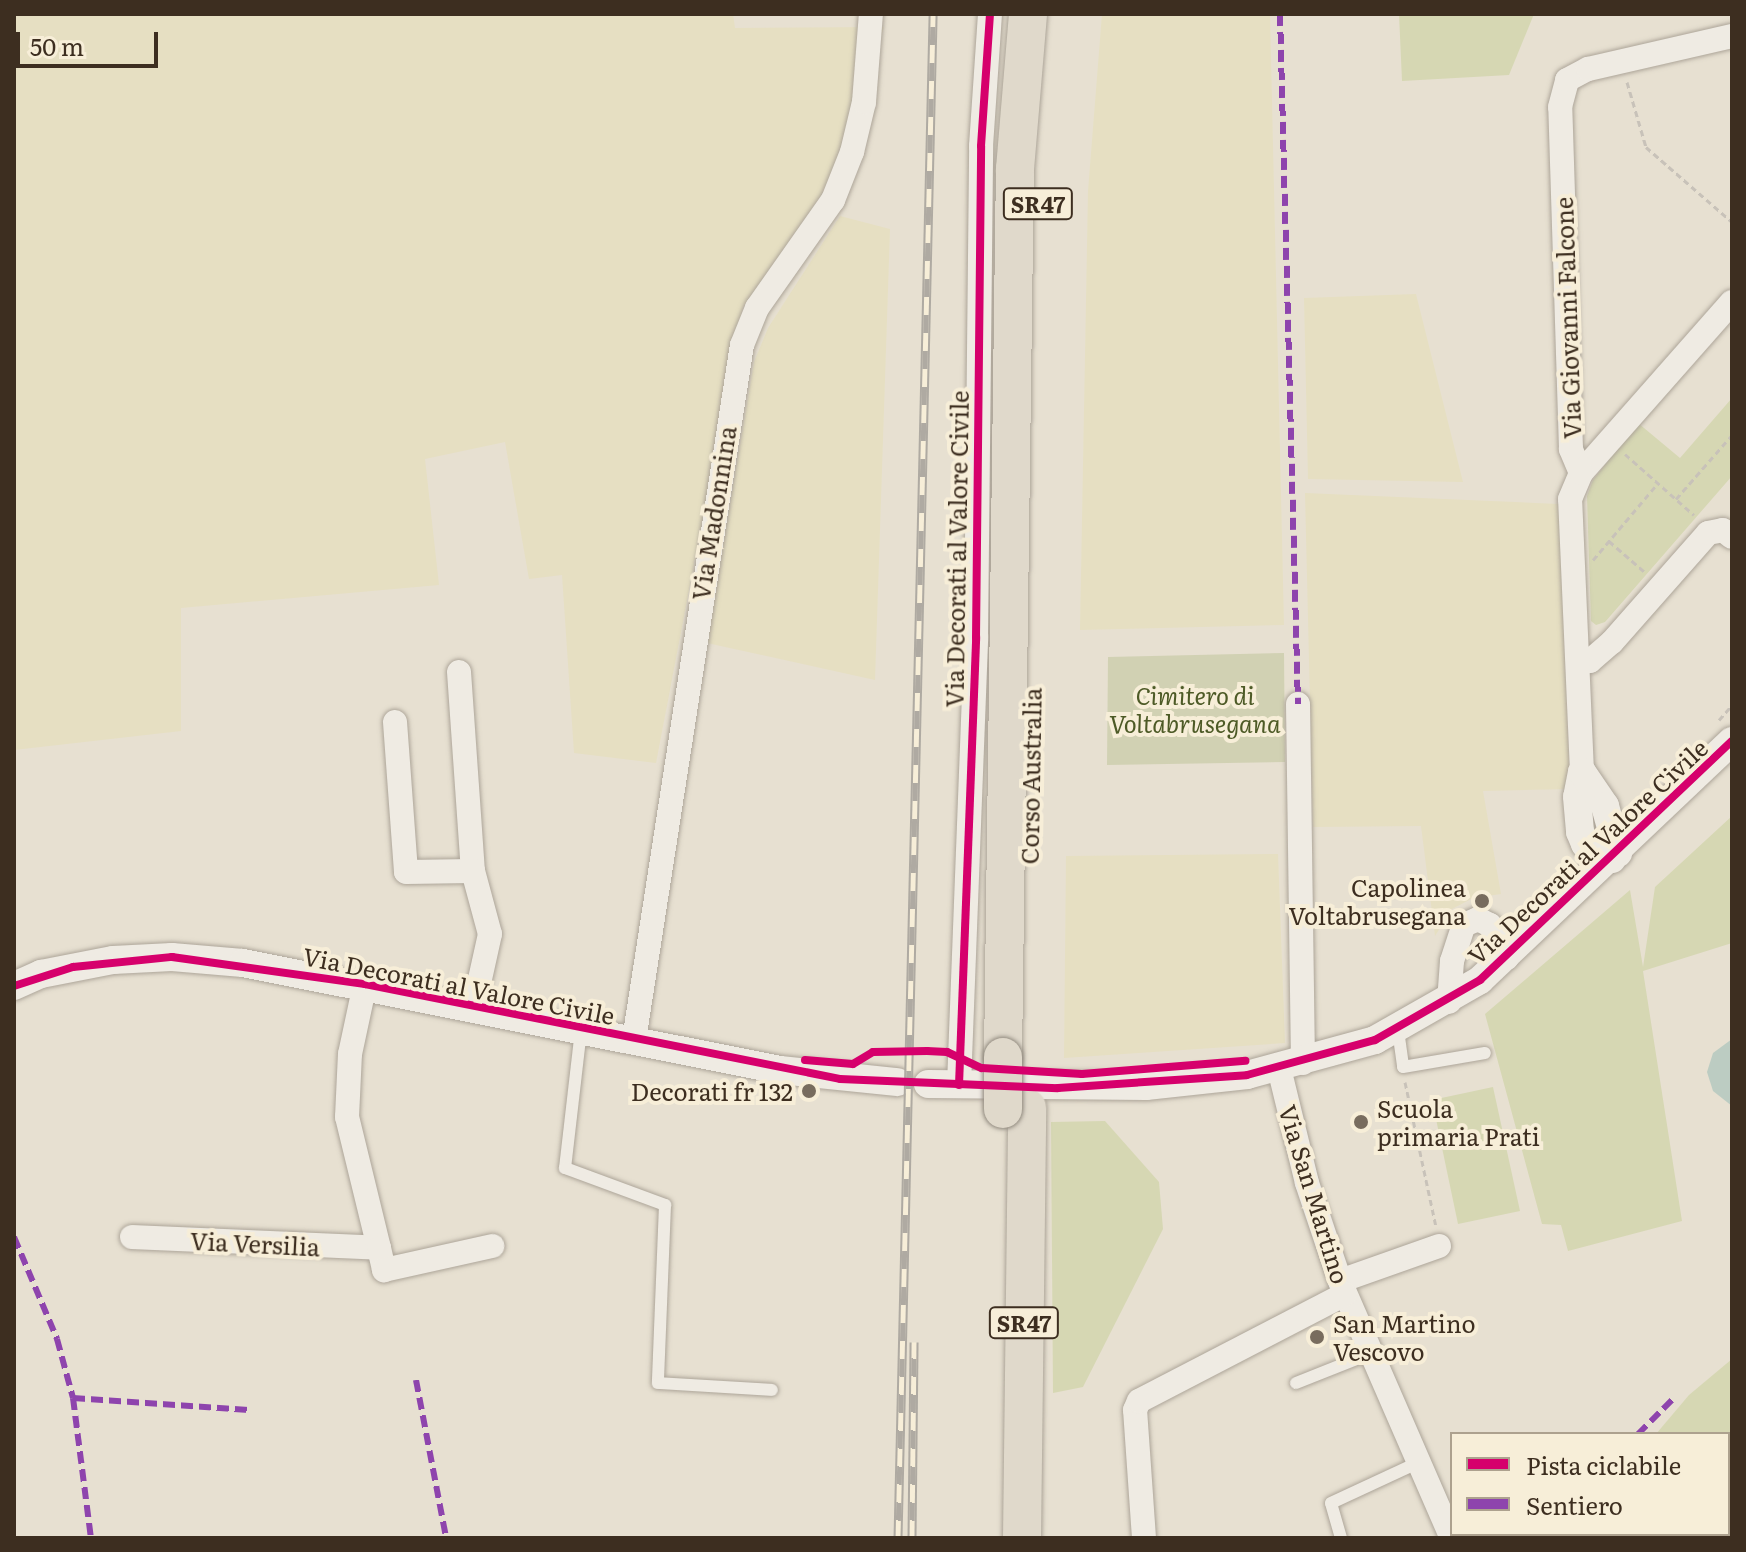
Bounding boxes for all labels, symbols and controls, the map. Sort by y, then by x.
scale bar [20,16,162,66]
text: 50 m [30,28,84,63]
road number: SR47 [1002,186,1074,222]
street label: Via Giovanni Falcone [1548,197,1586,439]
street label: Via Decorati al Valore Civile [939,390,973,708]
street label: Via Madonnina [685,424,741,602]
park label: Cimitero di Voltabrusegana [1109,681,1281,737]
street label: Corso Australia [1014,687,1046,865]
street label: Via Decorati al Valore Civile [1461,732,1713,970]
place label: Capolinea Voltabrusegana [1289,873,1466,929]
marker: Capolinea Voltabrusegana [1473,892,1491,910]
street label: Via Decorati al Valore Civile [301,941,617,1029]
place label: Decorati fr 132 [631,1077,793,1105]
marker: Decorati fr 132 [800,1082,818,1100]
place label: Scuola primaria Prati [1377,1094,1540,1150]
street label: Via San Martino [1274,1101,1356,1287]
marker: Scuola primaria Prati [1352,1113,1370,1131]
street label: Via Versilia [189,1225,321,1261]
road number: SR47 [988,1305,1060,1341]
place label: San Martino Vescovo [1333,1309,1476,1365]
marker: San Martino Vescovo [1308,1328,1326,1346]
legend [1450,1432,1730,1536]
text: Pista ciclabile [1526,1447,1681,1482]
text: Sentiero [1526,1487,1623,1522]

